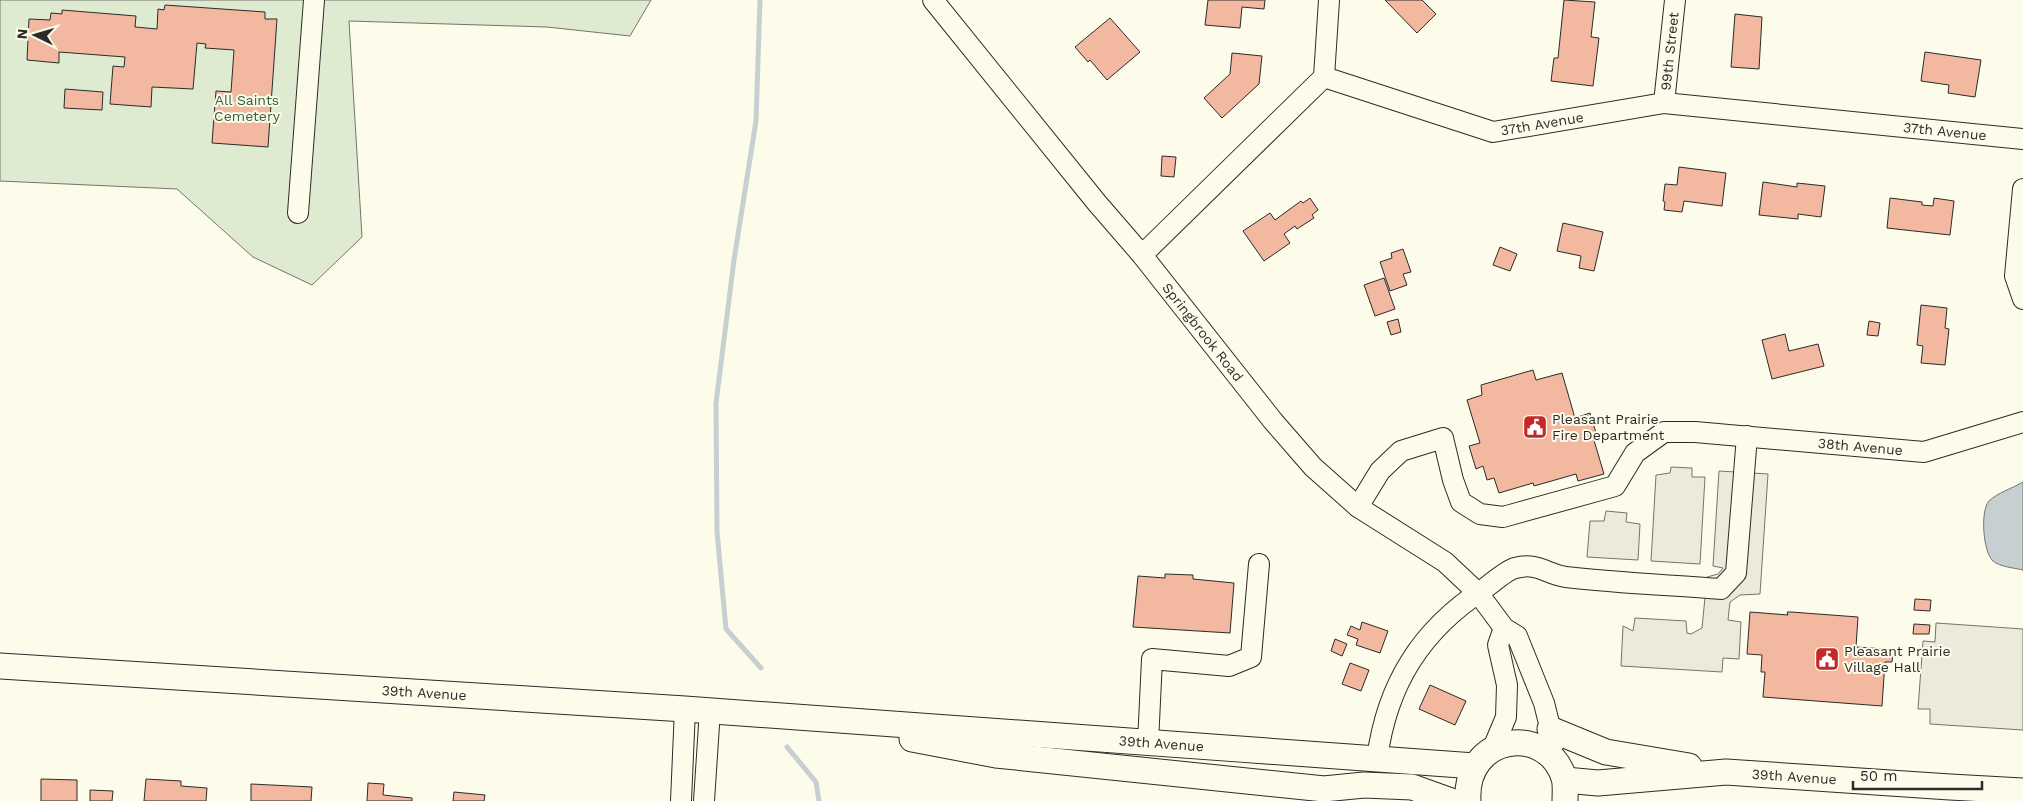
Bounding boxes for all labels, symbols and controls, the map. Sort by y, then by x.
north arrow [10,10,60,60]
street label: 99th Street [1657,11,1682,91]
text: N [14,28,30,40]
park label: All Saints Cemetery [214,92,281,124]
street label: 37th Avenue [1499,109,1585,139]
street label: 37th Avenue [1902,119,1987,143]
street label: Springbrook Road [1159,280,1247,385]
place label: Pleasant Prairie Fire Department [1552,411,1665,443]
public building icon: Pleasant Prairie Fire Department [1522,414,1548,440]
street label: 38th Avenue [1817,435,1903,458]
place label: Pleasant Prairie Village Hall [1844,643,1951,675]
public building icon: Pleasant Prairie Village Hall [1814,646,1840,672]
street label: 39th Avenue [381,682,467,703]
street label: 39th Avenue [1118,732,1204,754]
scale bar [1853,758,1982,790]
street label: 39th Avenue [1751,766,1837,787]
text: 50 m [1860,767,1897,785]

